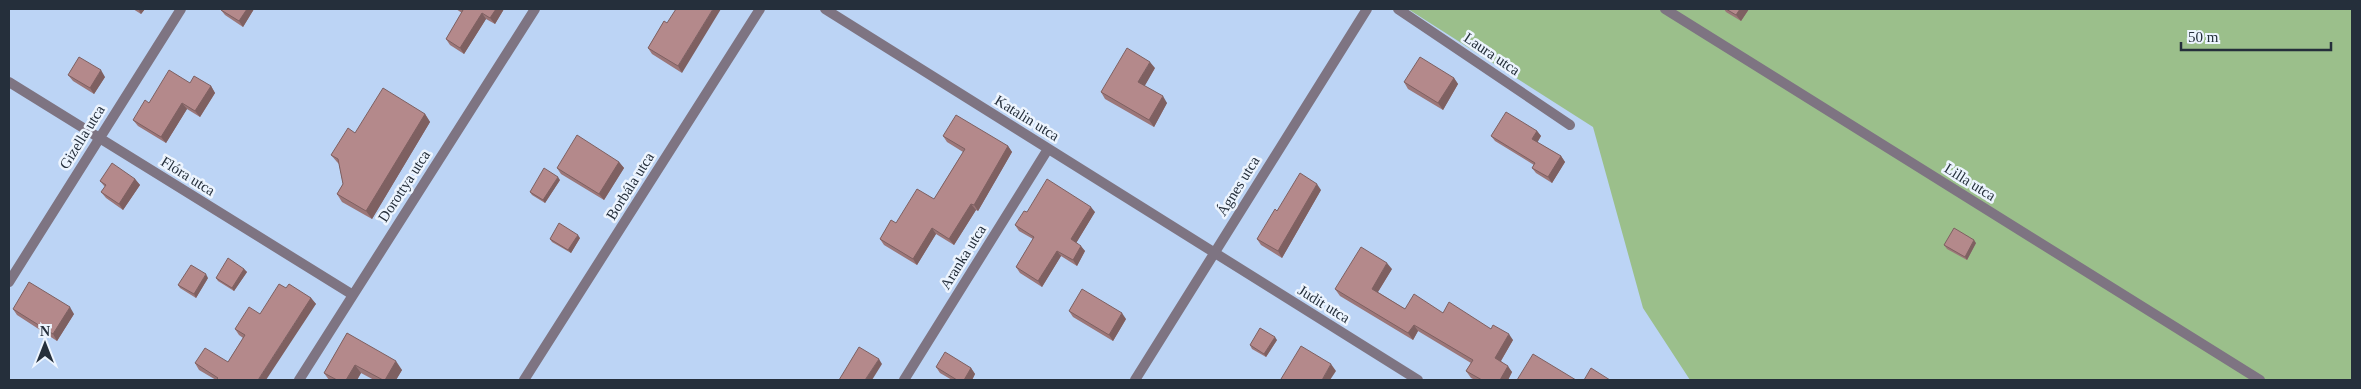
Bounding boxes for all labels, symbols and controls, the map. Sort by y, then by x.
scale bar [2181,20,2331,52]
text: 50 m [2188,29,2219,45]
street label: Laura utca [1461,30,1523,79]
street label: Katalin utca [992,92,1062,144]
street label: Gizella utca [56,102,108,172]
street label: Dorottya utca [375,147,433,225]
street label: Borbála utca [603,149,657,223]
street label: Flóra utca [158,153,218,199]
street label: Ágnes utca [1213,153,1263,219]
street label: Lilla utca [1942,160,1999,204]
street label: Aranka utca [937,222,989,292]
street label: Judit utca [1295,282,1353,326]
north arrow [20,319,70,369]
text: N [40,324,50,339]

